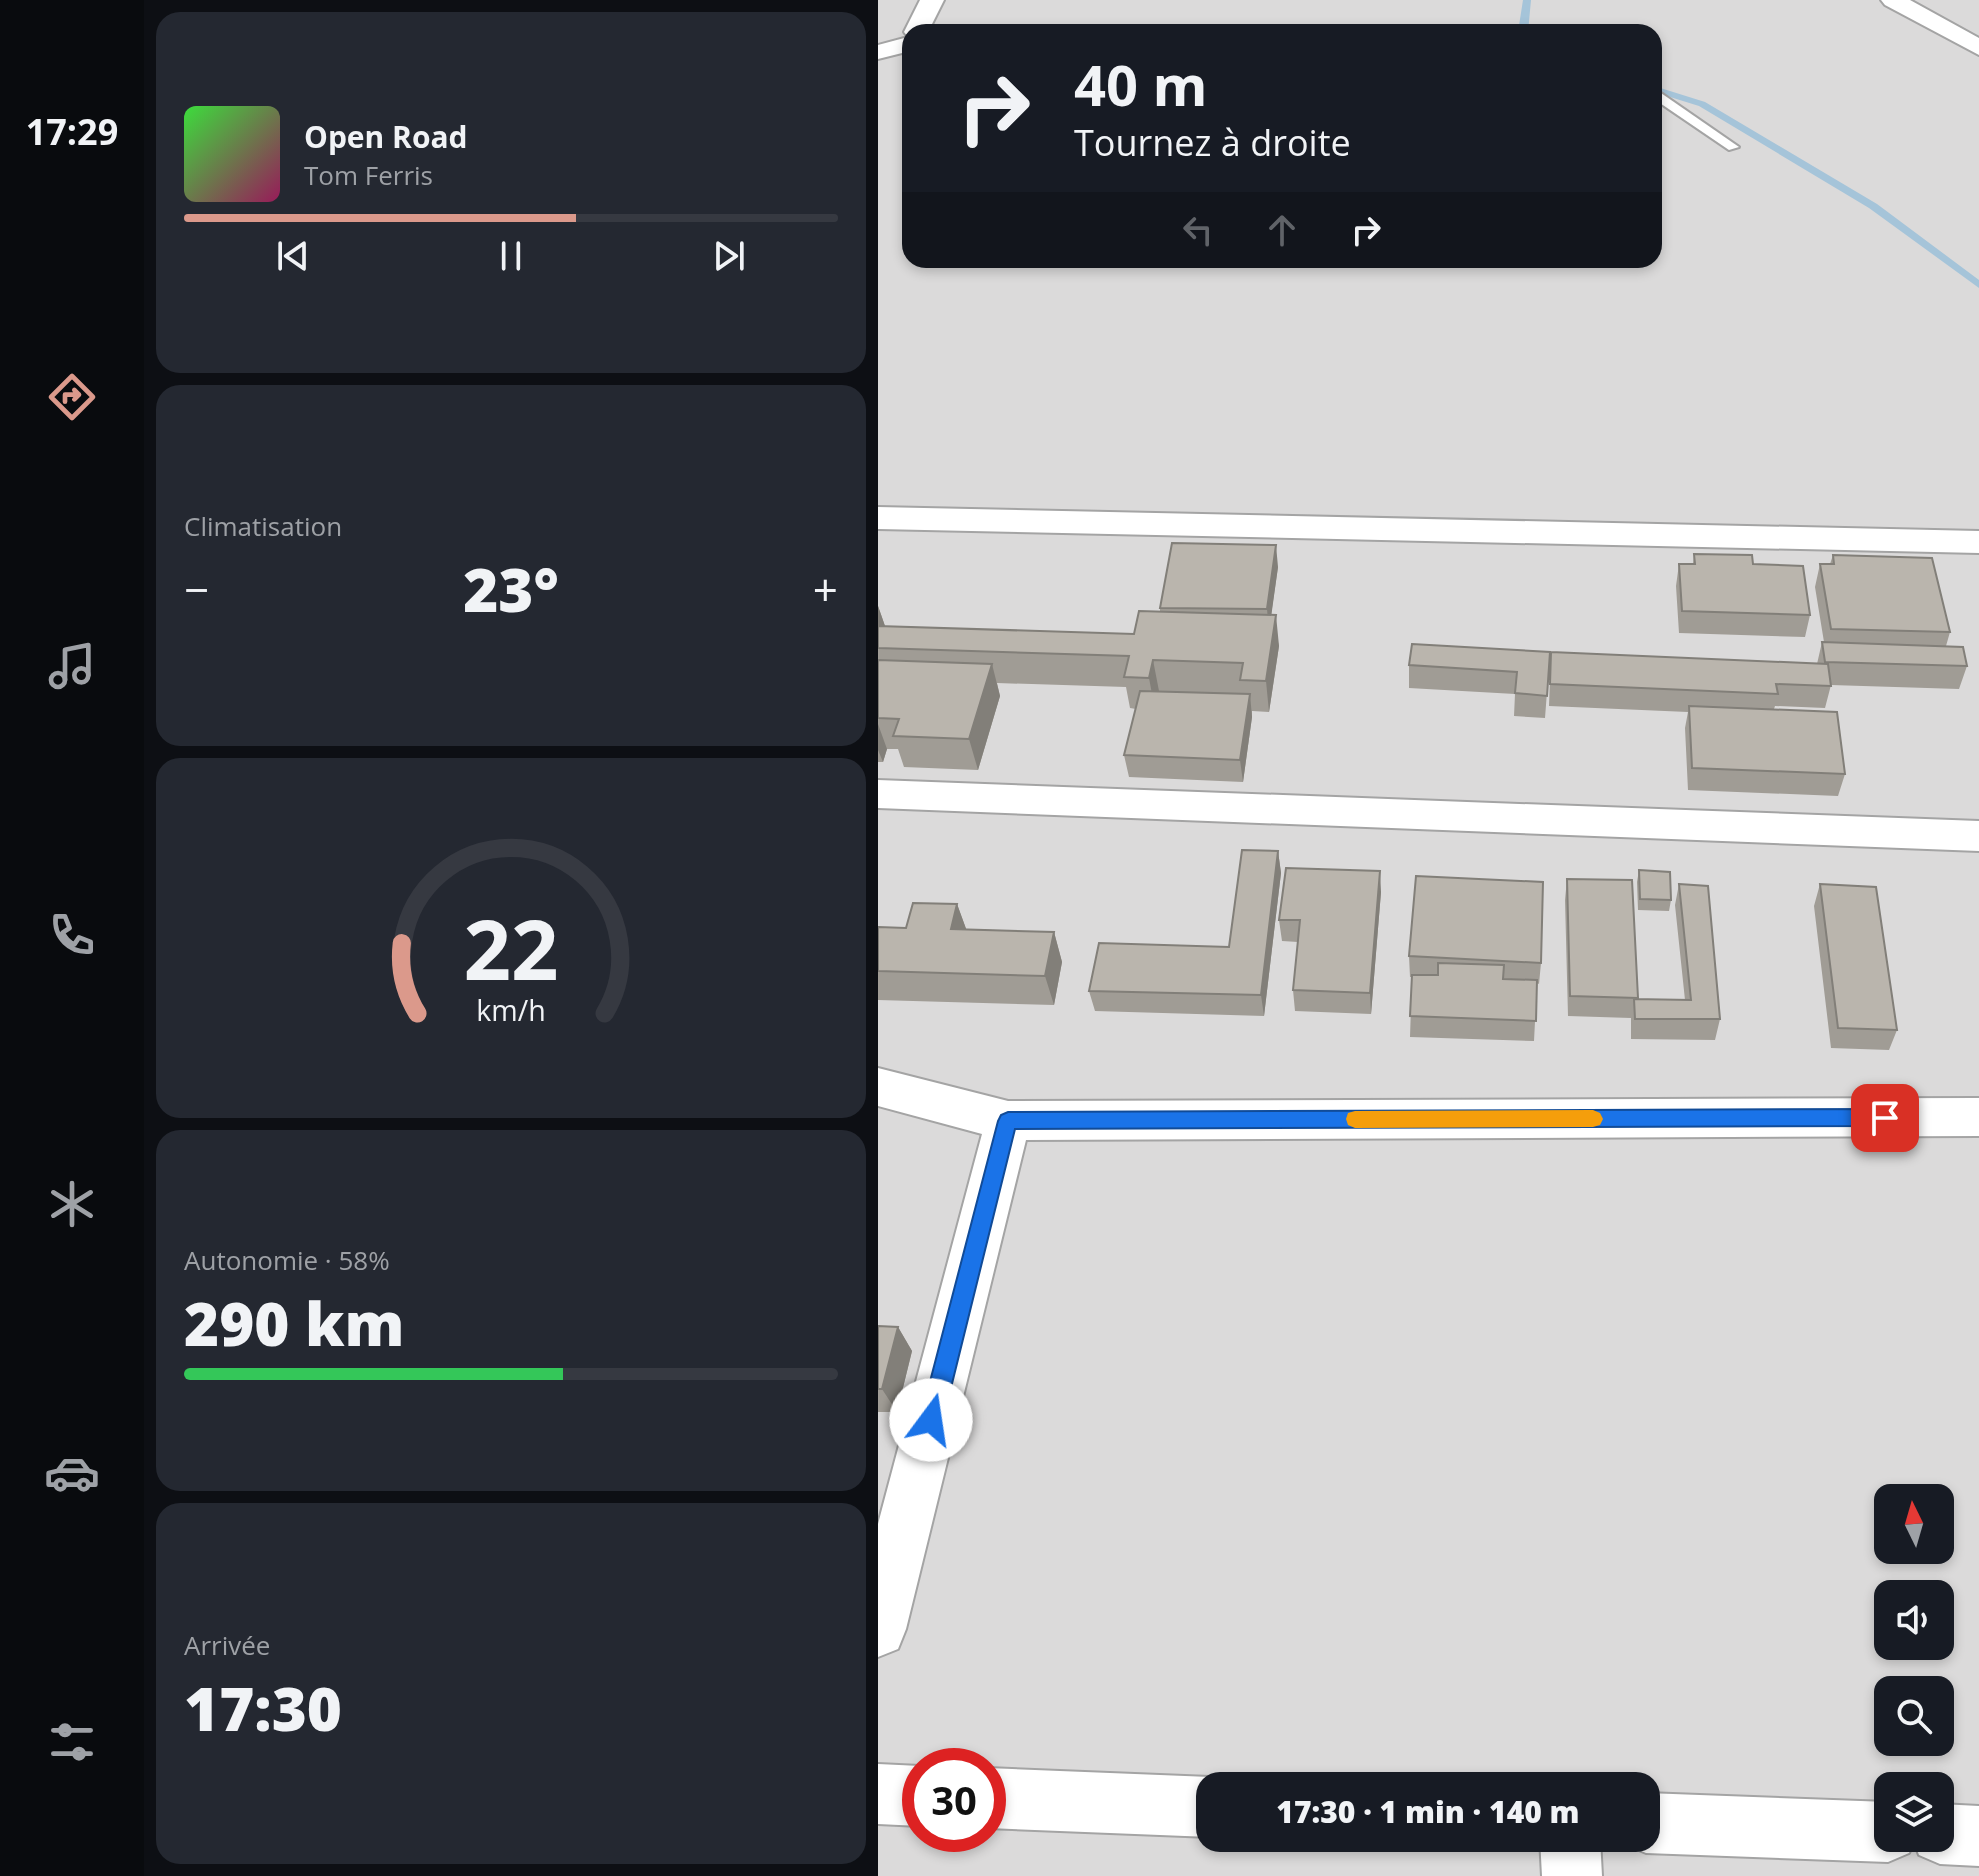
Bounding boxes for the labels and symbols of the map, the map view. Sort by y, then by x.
pin [1851,1084,1919,1152]
position arrow [889,1378,973,1462]
north arrow [1874,1484,1954,1564]
speed limit sign: 30 [902,1748,1006,1852]

